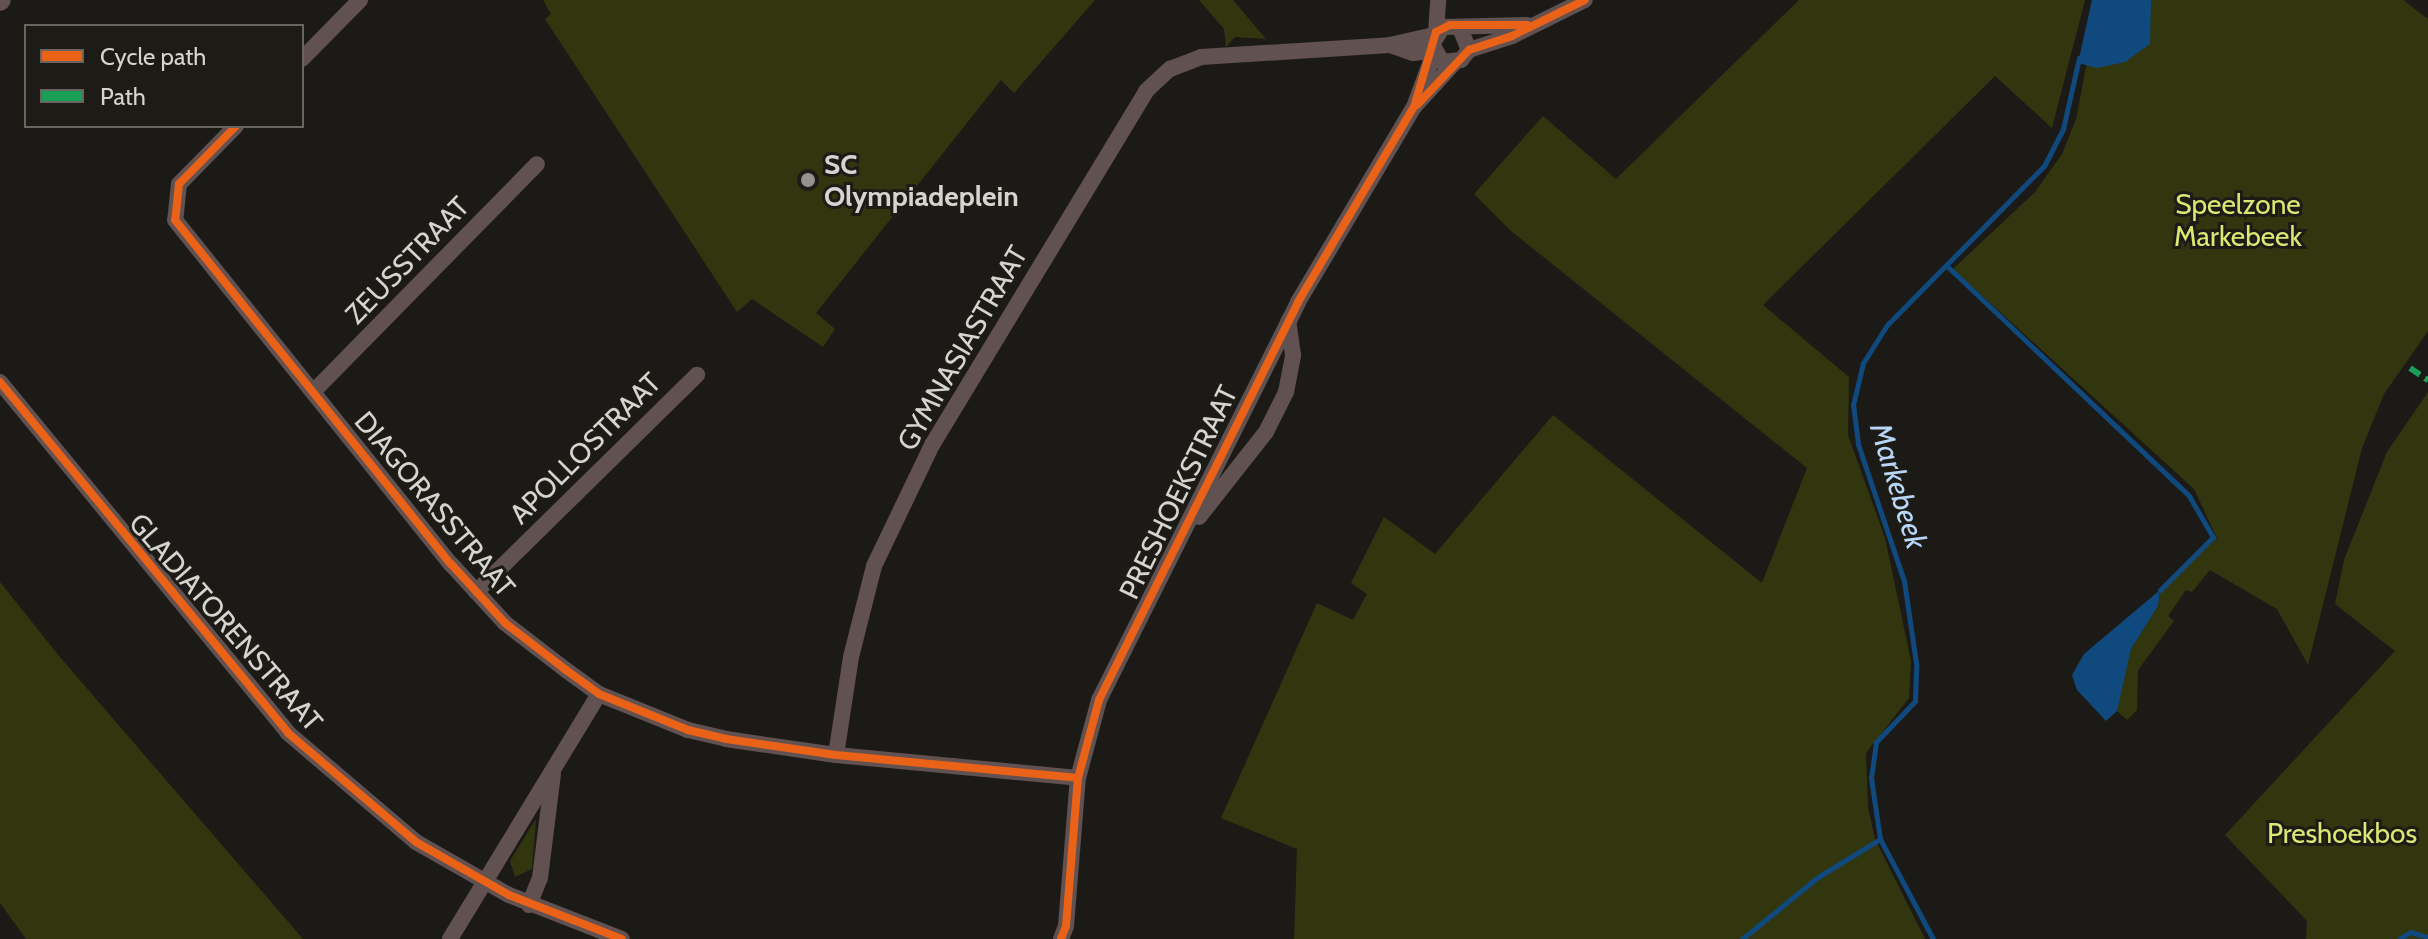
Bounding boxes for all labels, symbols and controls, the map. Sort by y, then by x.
legend [24,24,304,128]
text: Cycle path [100,42,206,71]
text: Path [100,82,146,111]
place label: SC Olympiadeplein [824,147,1019,213]
marker: SC Olympiadeplein [799,171,817,189]
park label: Speelzone Markebeek [2174,187,2302,253]
street label: ZEUSSTRAAT [338,189,476,331]
street label: GYMNASIASTRAAT [890,240,1034,456]
street label: APOLLOSTRAAT [502,365,668,531]
street label: PRESHOEKSTRAAT [1112,380,1244,604]
street label: DIAGORASSTRAAT [348,405,522,603]
water label: Markebeek [1862,419,1934,553]
street label: GLADIATORENSTRAAT [122,506,330,738]
park label: Preshoekbos [2267,816,2417,850]

